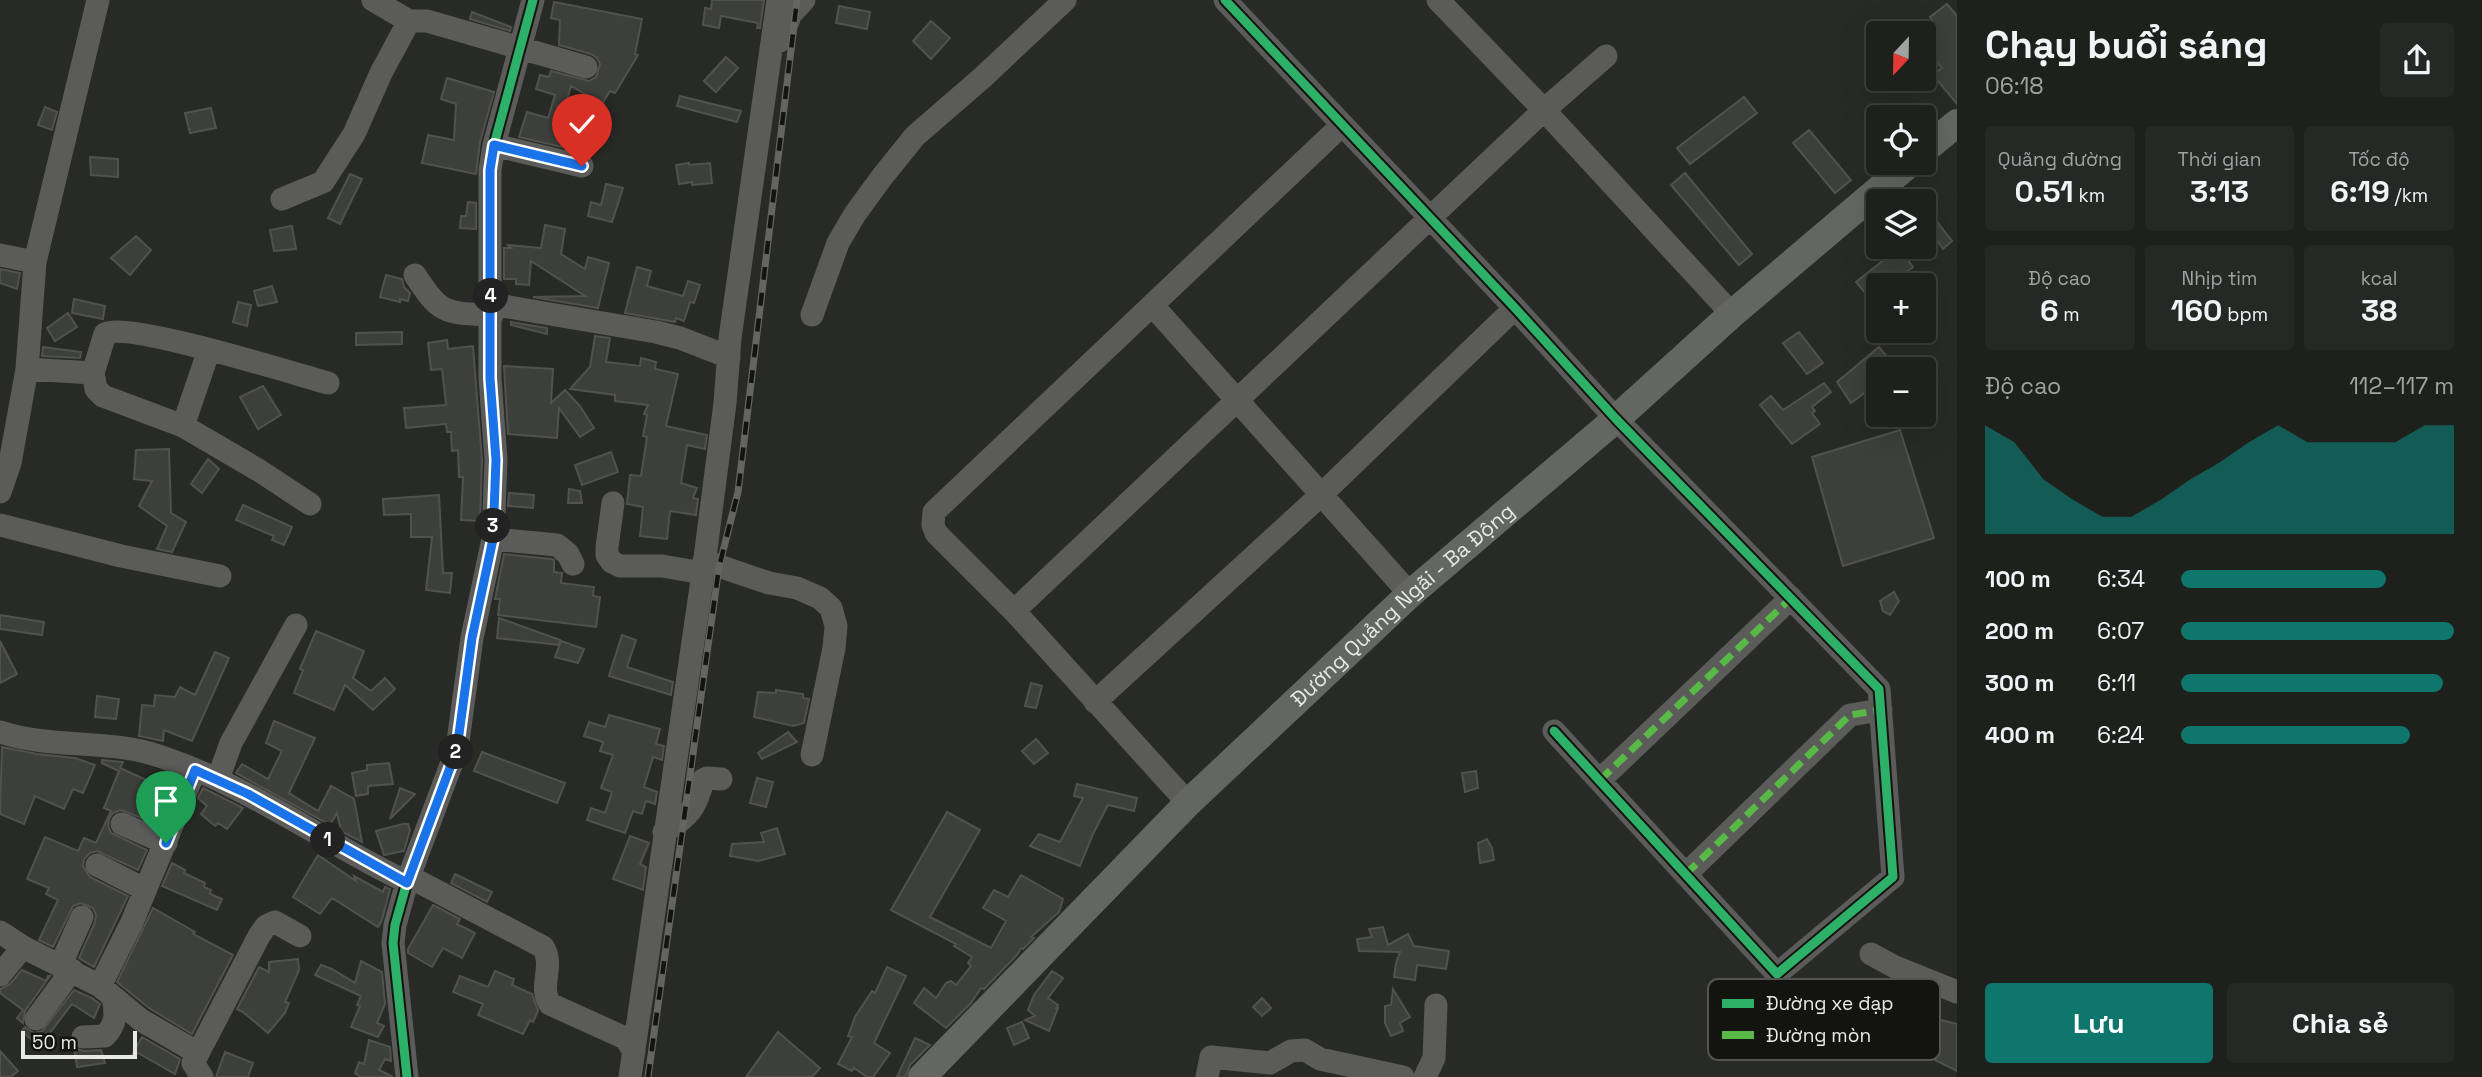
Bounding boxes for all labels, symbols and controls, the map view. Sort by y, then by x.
north arrow [1866,21,1936,91]
map controls [1866,21,1936,427]
text: Chạy buổi sáng [1985,21,2267,69]
button: share [2380,23,2454,97]
text: 06:18 [1985,71,2044,101]
pin [552,94,612,166]
icon: check [563,105,601,143]
button: locate [1866,105,1936,175]
text: Quãng đường [1998,147,2122,172]
text: Thời gian [2178,147,2261,172]
text: Tốc độ [2349,147,2410,172]
text: 0.51 [2015,172,2074,211]
text: 3:13 [2190,172,2249,211]
text: 6:19 [2330,172,2390,211]
text: km [2074,183,2105,208]
text: /km [2390,183,2428,208]
button: layers [1866,189,1936,259]
text: Độ cao [2028,266,2091,291]
text: Nhịp tim [2182,266,2257,291]
text: kcal [2361,266,2398,291]
button: + [1866,273,1936,343]
pin: 4 [474,278,508,314]
text: 4 [484,283,497,308]
text: 6 [2040,291,2058,330]
text: 160 [2171,291,2222,330]
text: 38 [2361,291,2397,330]
text: m [2058,302,2080,327]
text: bpm [2222,302,2268,327]
button: − [1866,357,1936,427]
text: Độ cao [1985,371,2061,401]
text: 112–117 m [2349,371,2454,401]
street label: Đường Quảng Ngãi - Ba Động [1285,497,1520,712]
pin: 3 [476,508,510,544]
text: 3 [487,513,498,538]
text: 100 m [1985,564,2051,594]
text: 6:34 [2097,564,2145,594]
text: 200 m [1985,616,2054,646]
text: 6:07 [2097,616,2144,646]
text: 300 m [1985,668,2054,698]
text: 6:11 [2097,668,2136,698]
text: 400 m [1985,720,2055,750]
text: 6:24 [2097,720,2144,750]
pin: 2 [438,734,474,770]
text: 2 [450,739,461,764]
pin [136,771,196,843]
icon: arrive [147,782,185,820]
pin: 1 [310,822,346,858]
text: 1 [323,827,332,852]
legend [1708,979,1940,1060]
button: Lưu [1985,983,2213,1063]
button: Chia sẻ [2227,983,2454,1063]
text: Đường xe đạp [1766,991,1894,1016]
text: Đường mòn [1766,1023,1871,1048]
scale bar [21,1028,136,1060]
text: 50 m [32,1030,77,1055]

